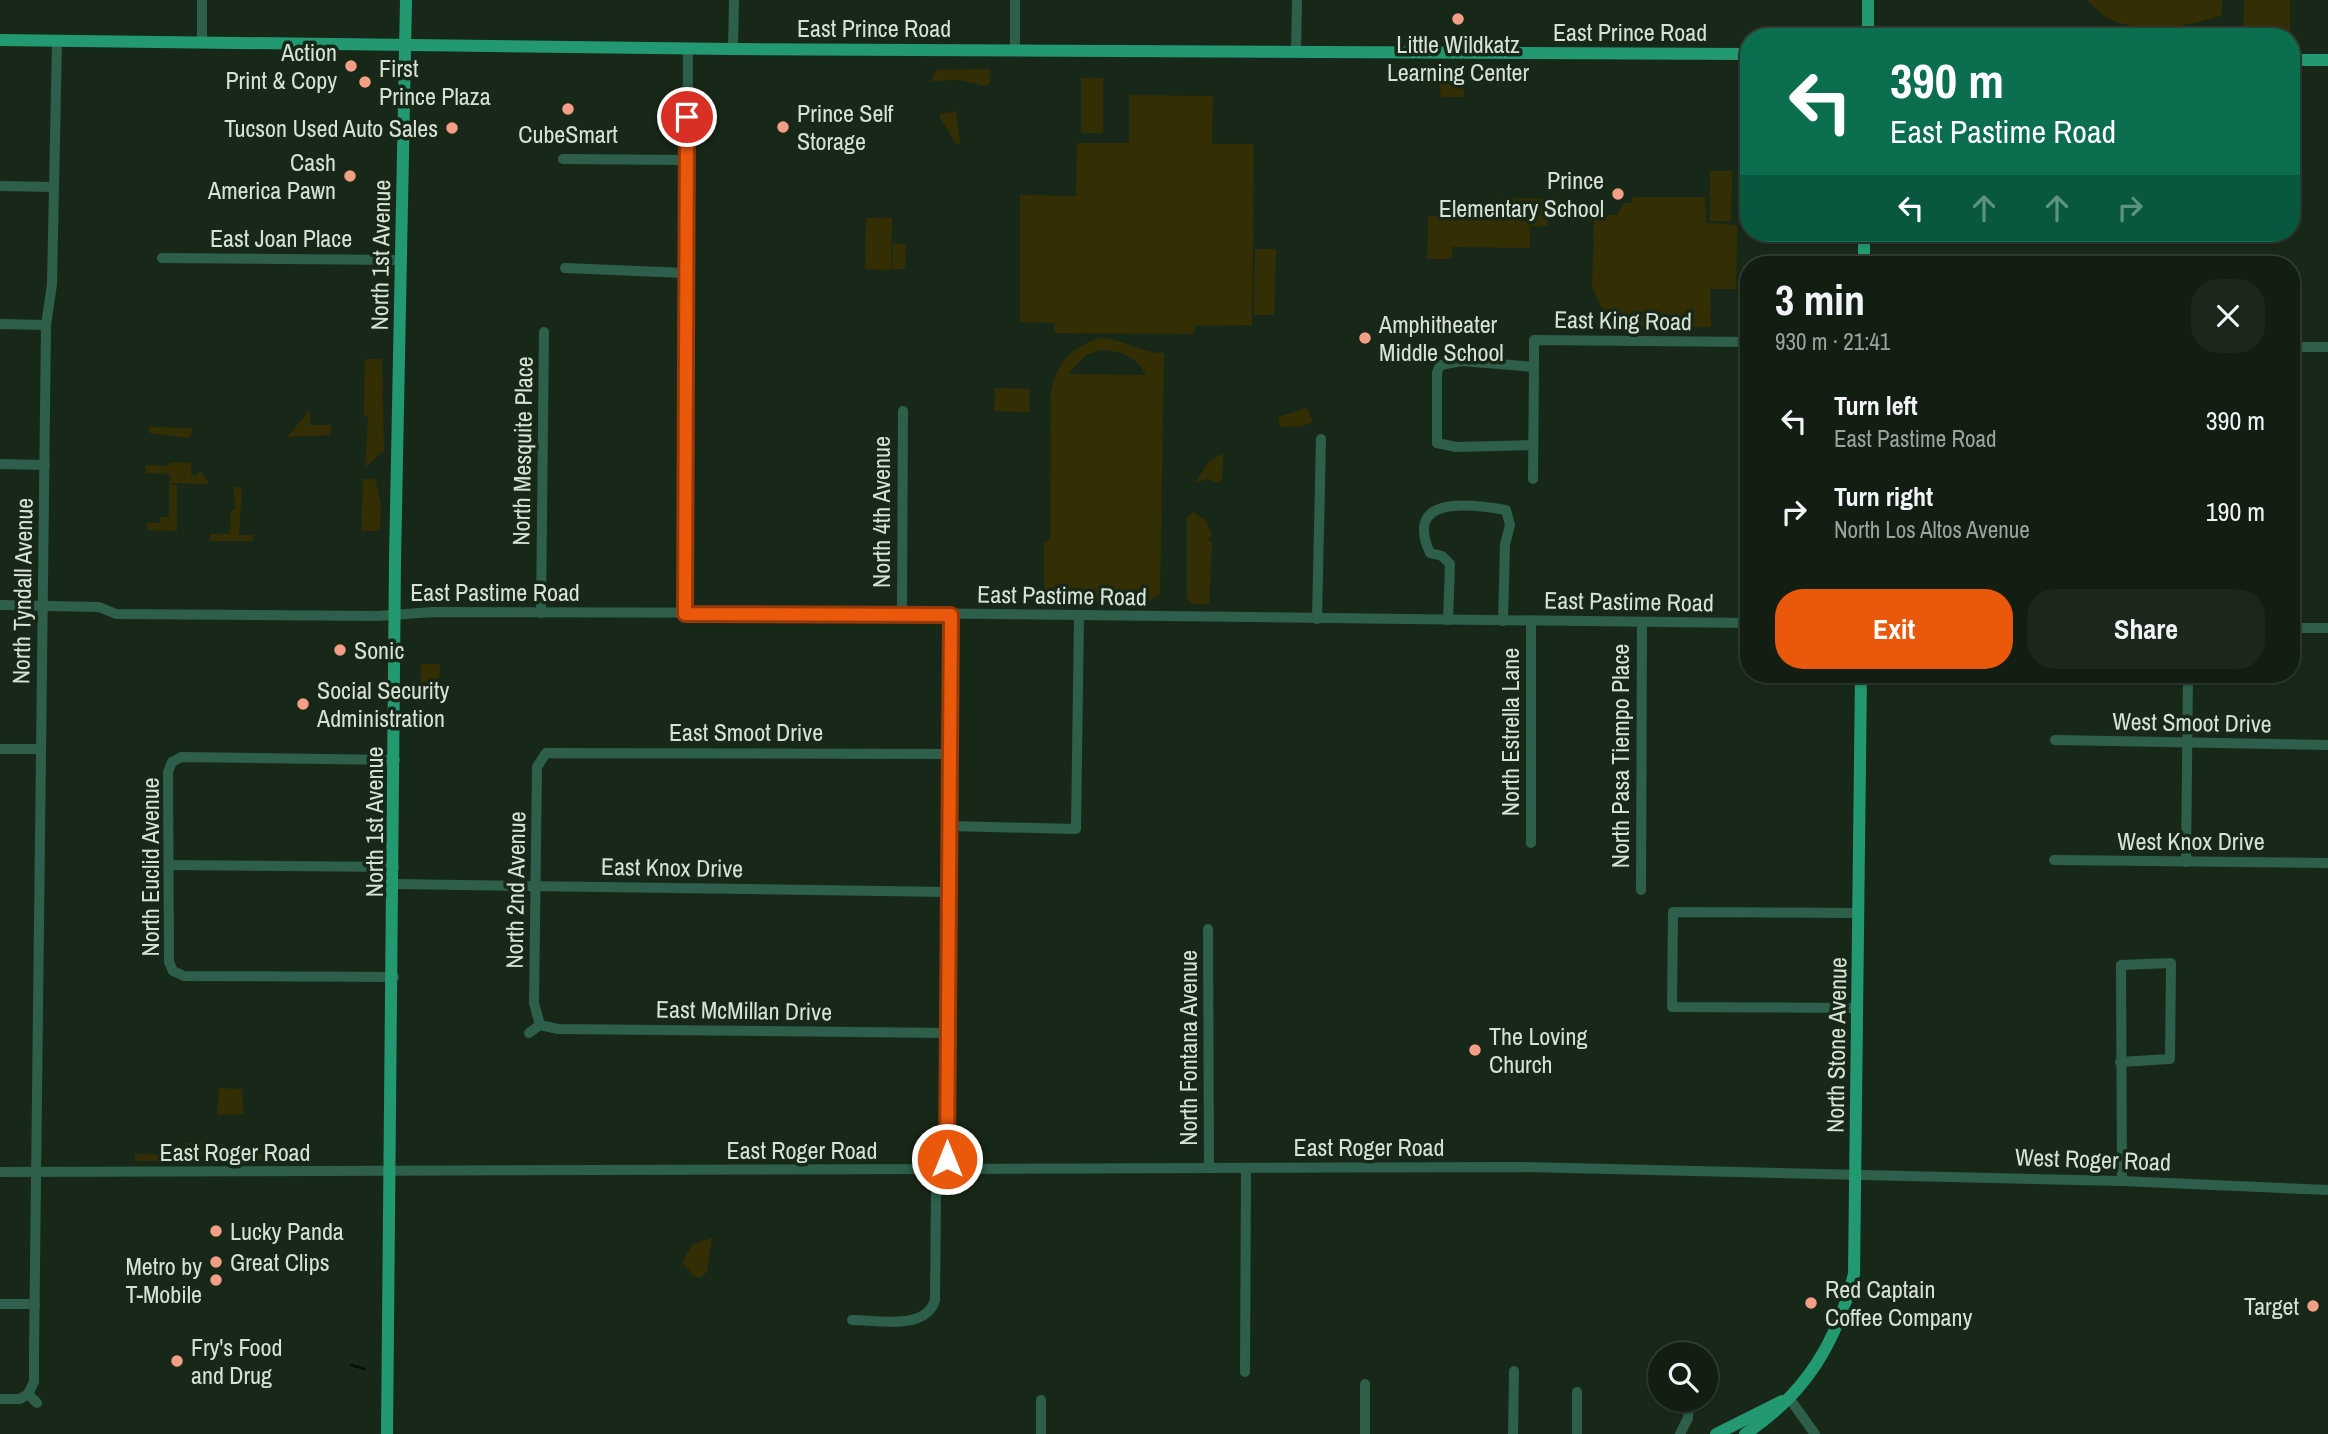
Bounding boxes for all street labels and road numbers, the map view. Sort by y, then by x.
street label: East Prince Road [797,12,951,44]
street label: East Prince Road [1553,16,1707,48]
street label: North 1st Avenue [363,179,397,331]
street label: East Joan Place [210,222,352,254]
street label: East King Road [1554,303,1692,337]
street label: North Mesquite Place [504,356,540,546]
street label: North 4th Avenue [865,436,897,588]
street label: North Tyndall Avenue [4,498,40,684]
street label: East Pastime Road [410,576,580,608]
street label: East Pastime Road [977,578,1147,612]
street label: East Pastime Road [1544,584,1714,618]
street label: North Pasa Tiempo Place [1604,644,1636,868]
street label: North Estrella Lane [1494,648,1526,816]
street label: West Smoot Drive [2112,705,2272,739]
street label: East Smoot Drive [669,716,823,748]
street label: North 1st Avenue [358,747,390,897]
street label: North Euclid Avenue [134,777,166,957]
street label: North 2nd Avenue [498,811,532,969]
street label: West Knox Drive [2117,825,2265,857]
street label: East Knox Drive [601,850,743,884]
street label: North Fontana Avenue [1172,950,1204,1146]
street label: North Stone Avenue [1818,957,1854,1133]
street label: East McMillan Drive [656,992,832,1028]
street label: East Roger Road [1294,1131,1444,1163]
street label: East Roger Road [727,1134,877,1166]
street label: East Roger Road [160,1136,310,1168]
street label: West Roger Road [2014,1140,2172,1178]

